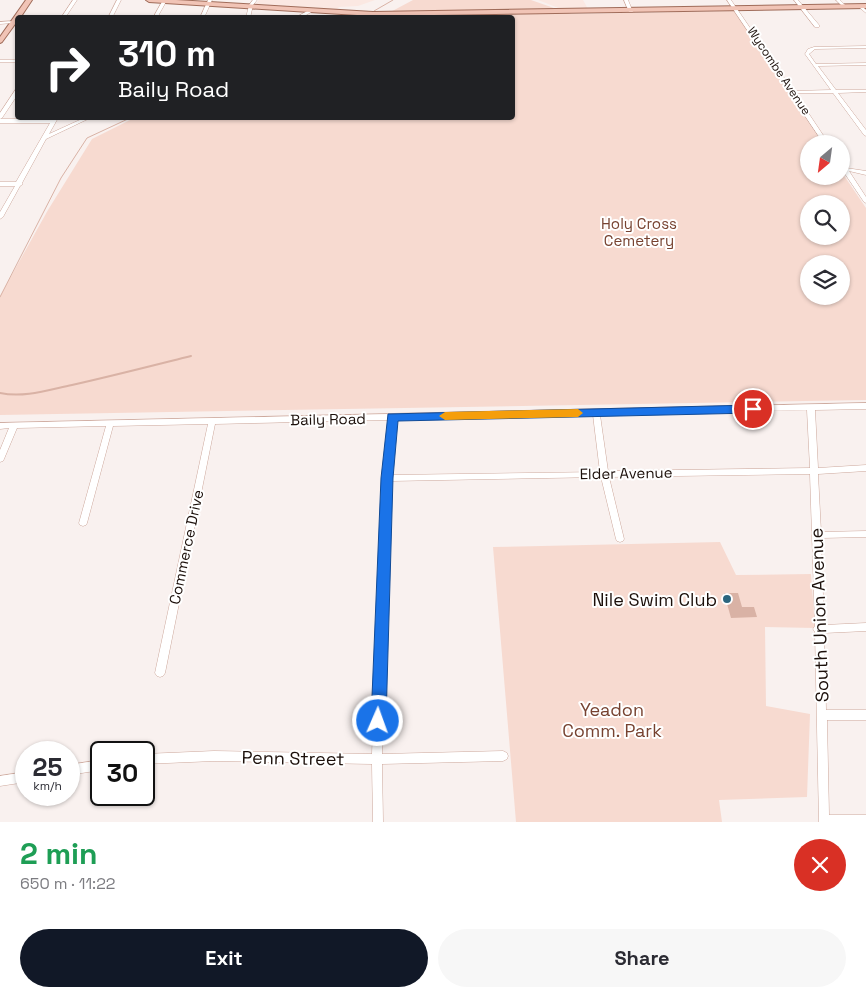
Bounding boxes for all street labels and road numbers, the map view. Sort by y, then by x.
street label: Wycombe Avenue [744,24,814,118]
street label: Baily Road [290,409,366,429]
street label: Elder Avenue [579,463,673,483]
street label: Commerce Drive [165,488,207,606]
street label: South Union Avenue [804,527,834,703]
street label: Penn Street [241,746,345,770]

